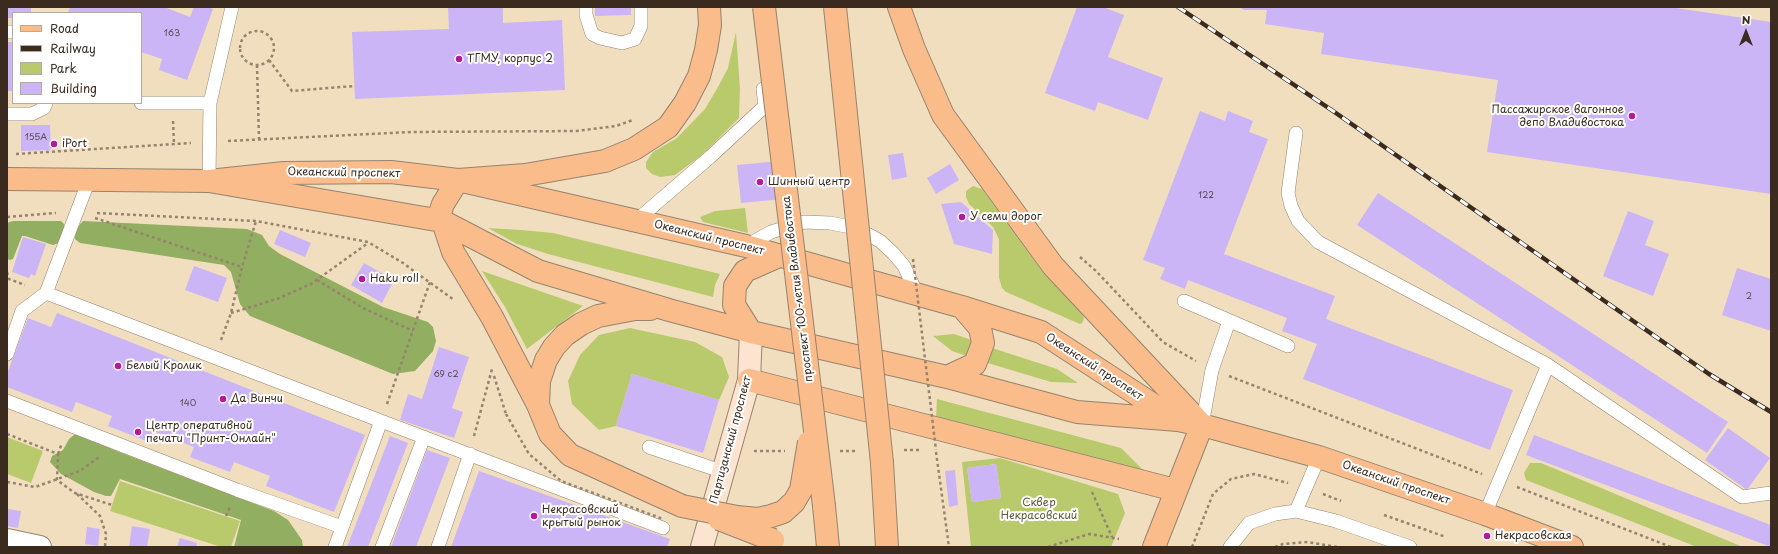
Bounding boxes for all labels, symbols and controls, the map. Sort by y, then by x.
text: N [1742,11,1750,28]
legend [12,12,142,104]
north arrow [1726,12,1766,52]
text: Road [50,19,79,37]
house number: 163 [164,29,180,39]
text: Railway [50,39,96,57]
place label: ТГМУ, корпус 2 [467,52,553,66]
marker: ТГМУ, корпус 2 [454,54,464,64]
text: Park [50,59,77,77]
text: Building [50,79,97,97]
place label: Пассажирское вагонное депо Владивостока [1492,103,1624,129]
marker: Пассажирское вагонное депо Владивостока [1627,111,1637,121]
house number: 155А [25,133,47,143]
place label: iPort [62,137,87,151]
marker: iPort [49,139,59,149]
street label: Океанский проспект [287,165,401,181]
place label: Шинный центр [768,175,850,189]
marker: Шинный центр [755,177,765,187]
house number: 122 [1198,191,1214,201]
street label: проспект 100-летия Владивостока [780,195,816,383]
place label: У семи дорог [970,210,1042,224]
marker: У семи дорог [957,212,967,222]
street label: Океанский проспект [653,218,765,258]
place label: Haku roll [370,272,419,286]
marker: Haku roll [357,274,367,284]
house number: 2 [1746,292,1752,302]
street label: Океанский проспект [1043,331,1145,403]
place label: Белый Кролик [126,359,202,373]
marker: Белый Кролик [113,361,123,371]
house number: 69 с2 [433,370,459,380]
street label: Партизанский проспект [708,375,754,505]
place label: Да Винчи [231,392,283,406]
marker: Да Винчи [218,394,228,404]
house number: 140 [180,399,196,409]
place label: Центр оперативной печати "Принт-Онлайн" [146,419,276,445]
marker: Центр оперативной печати "Принт-Онлайн" [133,427,143,437]
street label: Океанский проспект [1340,458,1452,508]
park label: Сквер Некрасовский [1001,496,1077,522]
place label: Некрасовский крытый рынок [542,503,621,529]
marker: Некрасовский крытый рынок [529,511,539,521]
place label: Некрасовская [1495,529,1572,543]
marker: Некрасовская [1482,531,1492,541]

